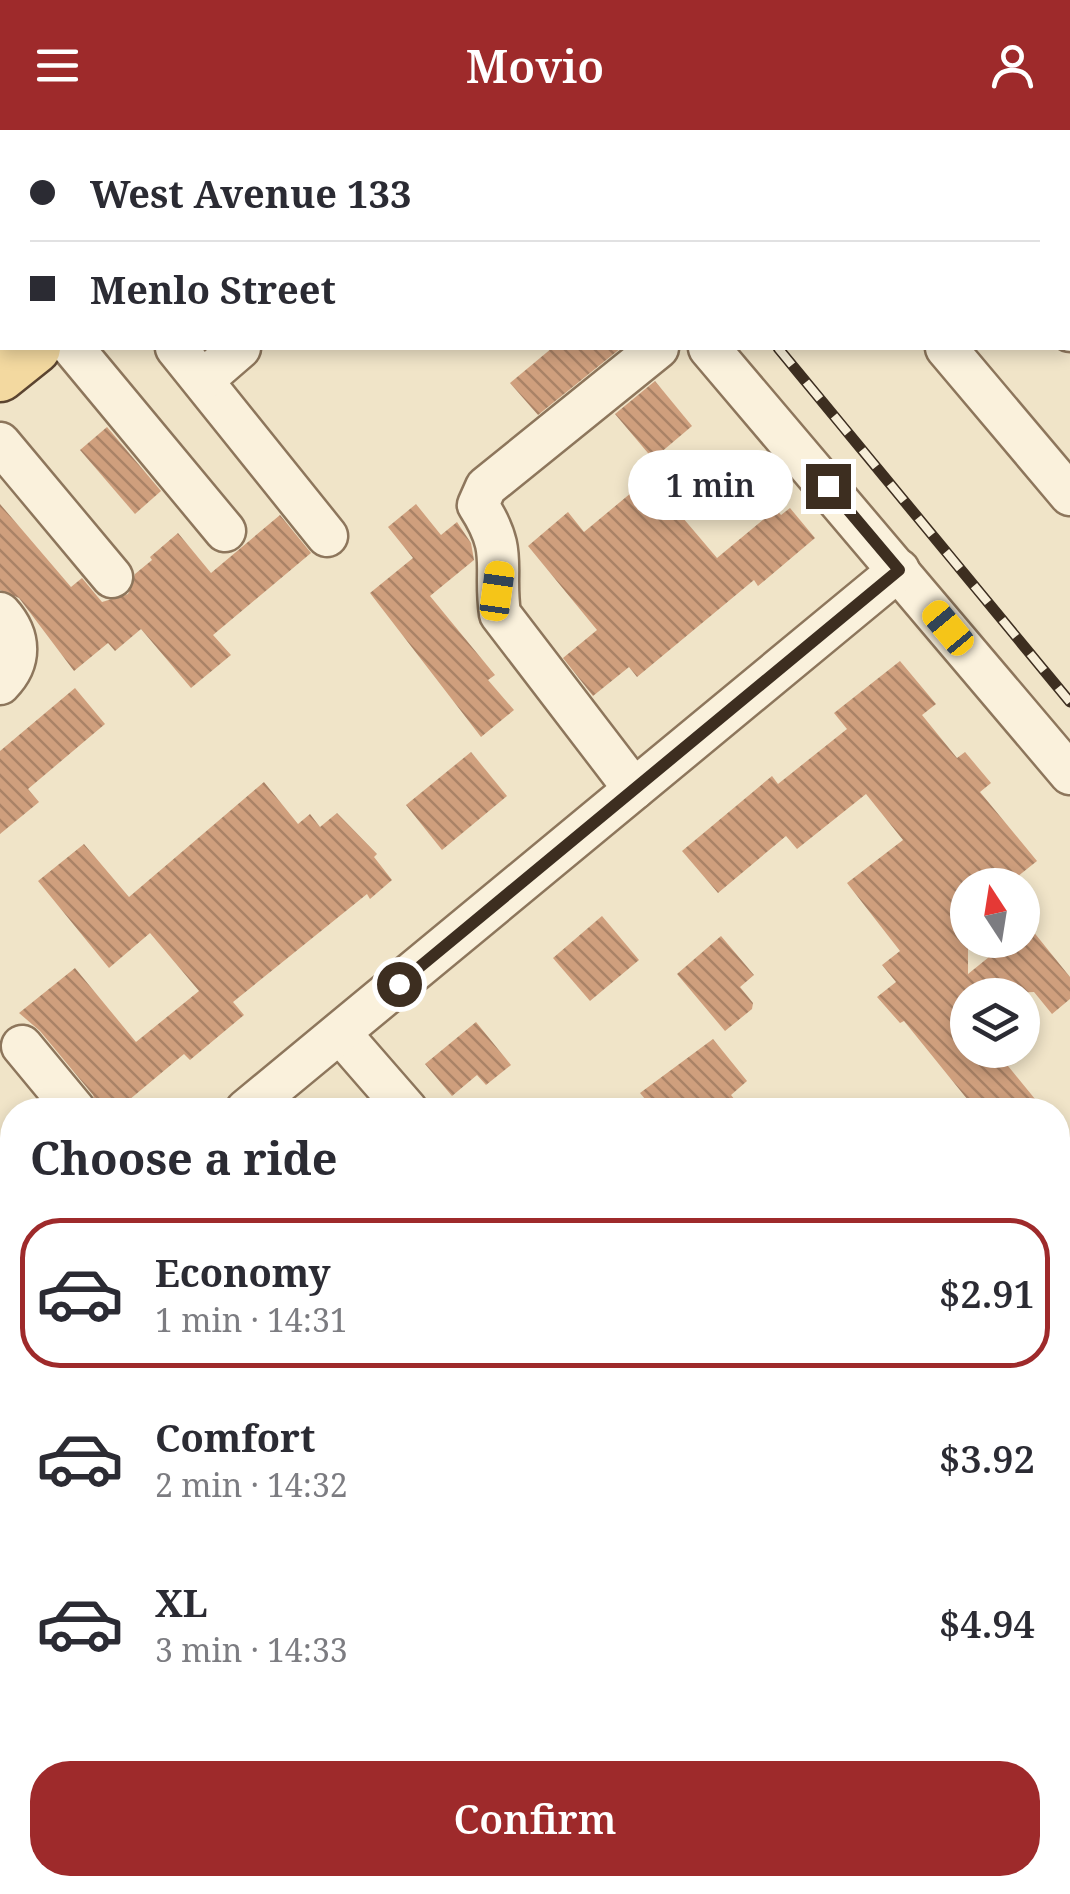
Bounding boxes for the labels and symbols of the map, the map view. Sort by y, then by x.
callout: 1 min [628,451,793,521]
route end [806,464,851,509]
car [478,559,516,623]
car [917,595,979,661]
north arrow [950,868,1040,958]
route start [377,962,422,1007]

